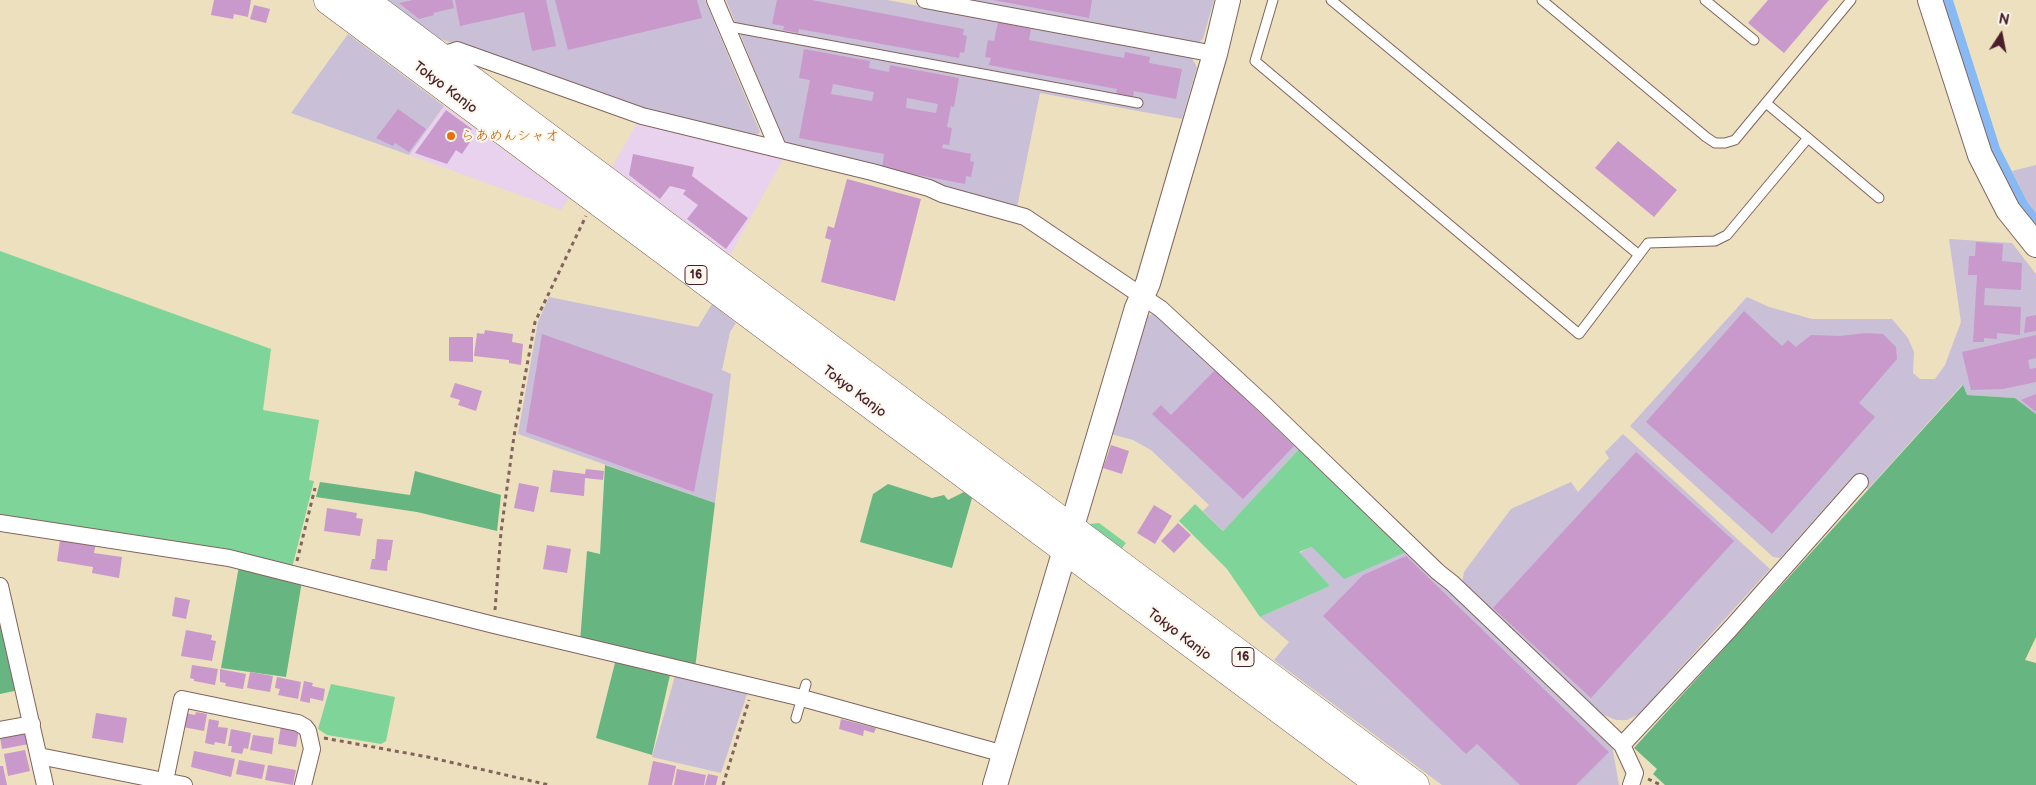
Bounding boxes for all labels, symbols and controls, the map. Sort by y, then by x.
north arrow [1976,10,2026,60]
text: N [1997,10,2011,29]
street label: Tokyo Kanjo [410,59,480,117]
place label: らあめんシャオ [461,128,559,144]
marker: らあめんシャオ [445,130,457,142]
road number: 16 [685,266,707,284]
street label: Tokyo Kanjo [819,363,889,421]
street label: Tokyo Kanjo [1144,606,1214,664]
road number: 16 [1232,648,1254,666]

